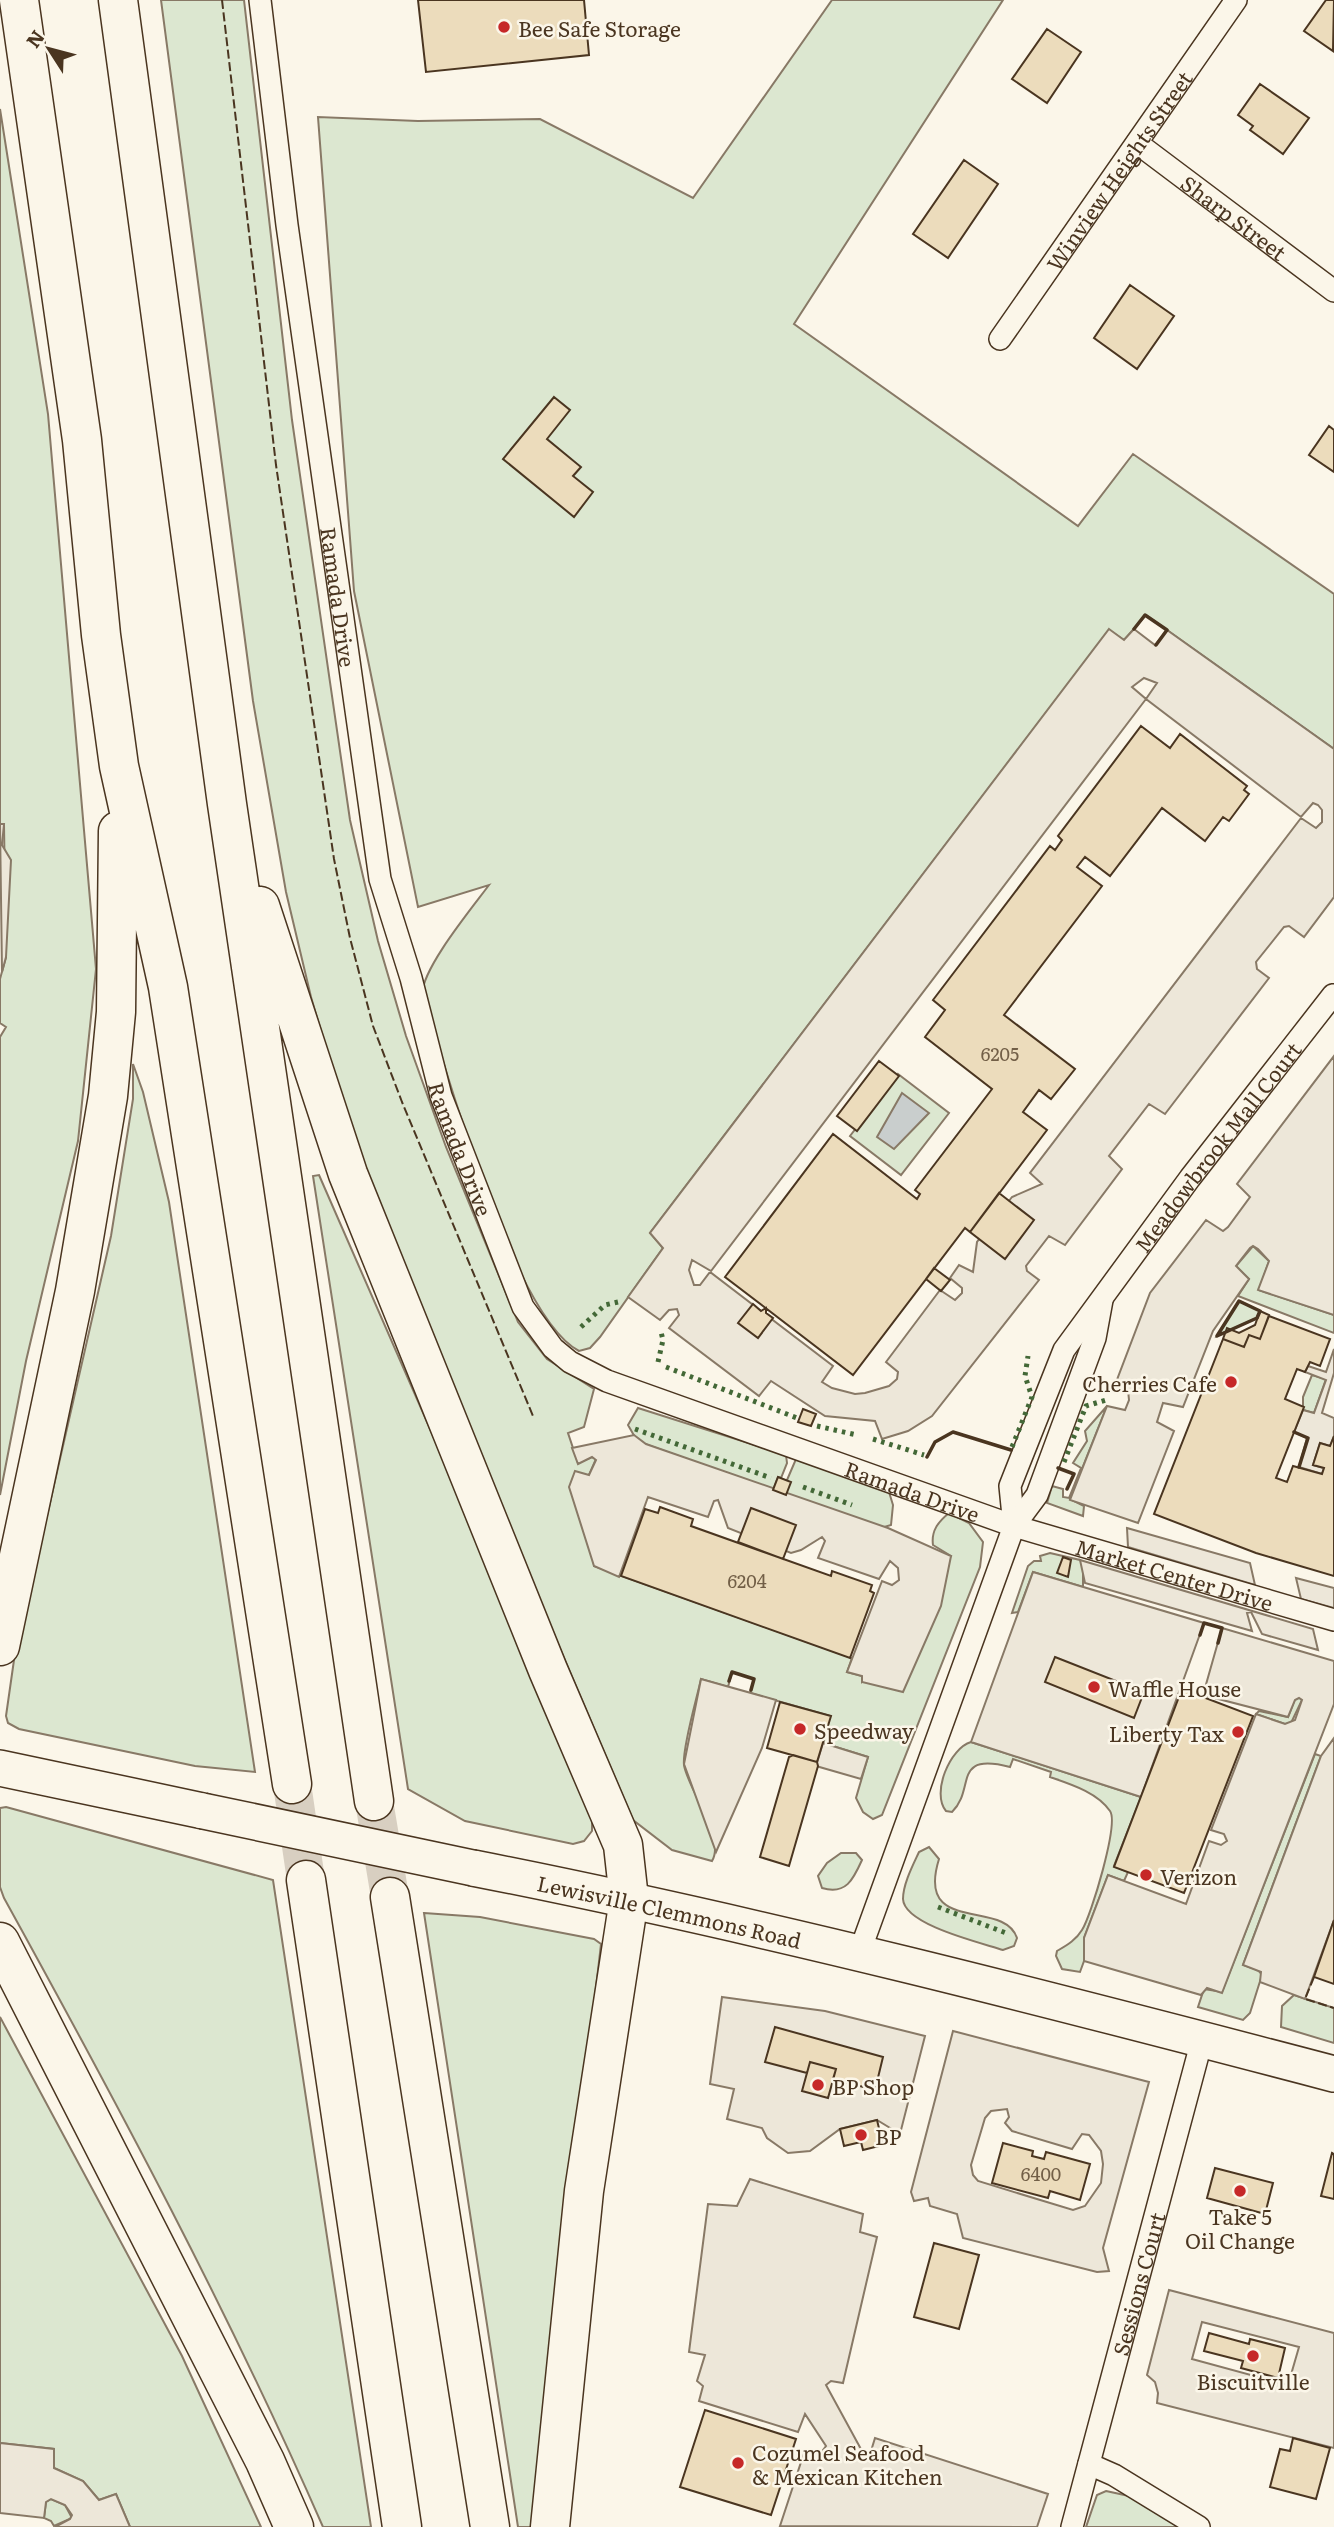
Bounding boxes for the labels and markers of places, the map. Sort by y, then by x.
place label: Bee Safe Storage [518,12,681,43]
marker: Bee Safe Storage [496,19,512,35]
place label: Cherries Cafe [1082,1367,1217,1398]
marker: Cherries Cafe [1223,1374,1239,1390]
place label: Waffle House [1108,1672,1241,1703]
marker: Waffle House [1086,1679,1102,1695]
place label: Speedway [814,1714,915,1745]
place label: Liberty Tax [1109,1717,1224,1748]
marker: Speedway [792,1721,808,1737]
marker: Liberty Tax [1230,1724,1246,1740]
place label: Verizon [1160,1860,1237,1891]
marker: Verizon [1138,1867,1154,1883]
place label: BP Shop [832,2070,914,2101]
marker: BP Shop [810,2077,826,2093]
place label: BP [875,2120,902,2151]
marker: BP [853,2127,869,2143]
marker: Take 5 Oil Change [1232,2183,1248,2199]
place label: Take 5 Oil Change [1185,2200,1295,2255]
marker: Biscuitville [1245,2348,1261,2364]
place label: Biscuitville [1196,2365,1310,2396]
place label: Cozumel Seafood & Mexican Kitchen [752,2436,943,2491]
marker: Cozumel Seafood & Mexican Kitchen [730,2455,746,2471]

